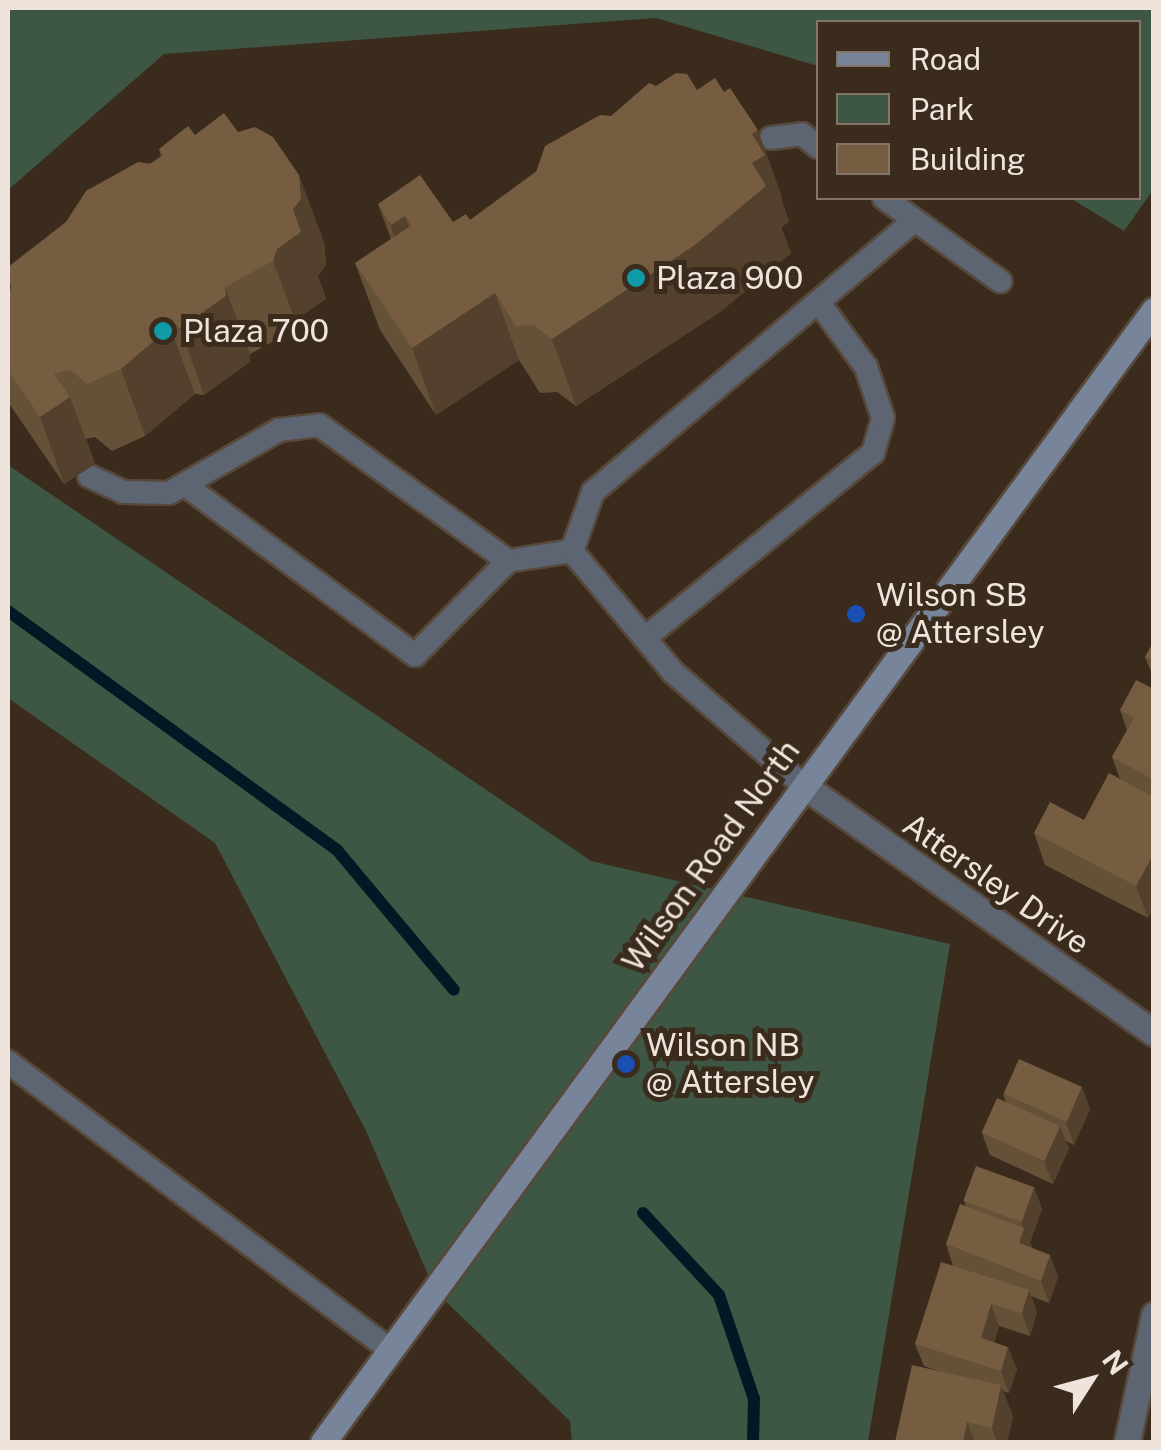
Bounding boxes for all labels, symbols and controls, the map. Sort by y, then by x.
legend [816,20,1141,200]
text: Road [910,41,981,77]
text: Park [910,91,974,127]
text: Building [910,141,1025,177]
place label: Plaza 900 [656,259,803,297]
marker: Plaza 900 [625,267,647,289]
place label: Plaza 700 [183,312,329,350]
marker: Plaza 700 [152,320,174,342]
place label: Wilson SB @ Attersley [876,577,1045,652]
marker: Wilson SB @ Attersley [845,603,867,625]
street label: Wilson Road North [614,733,808,979]
street label: Attersley Drive [895,806,1097,962]
place label: Wilson NB @ Attersley [646,1027,815,1102]
marker: Wilson NB @ Attersley [615,1053,637,1075]
north arrow [1041,1330,1141,1430]
text: N [1096,1344,1135,1381]

